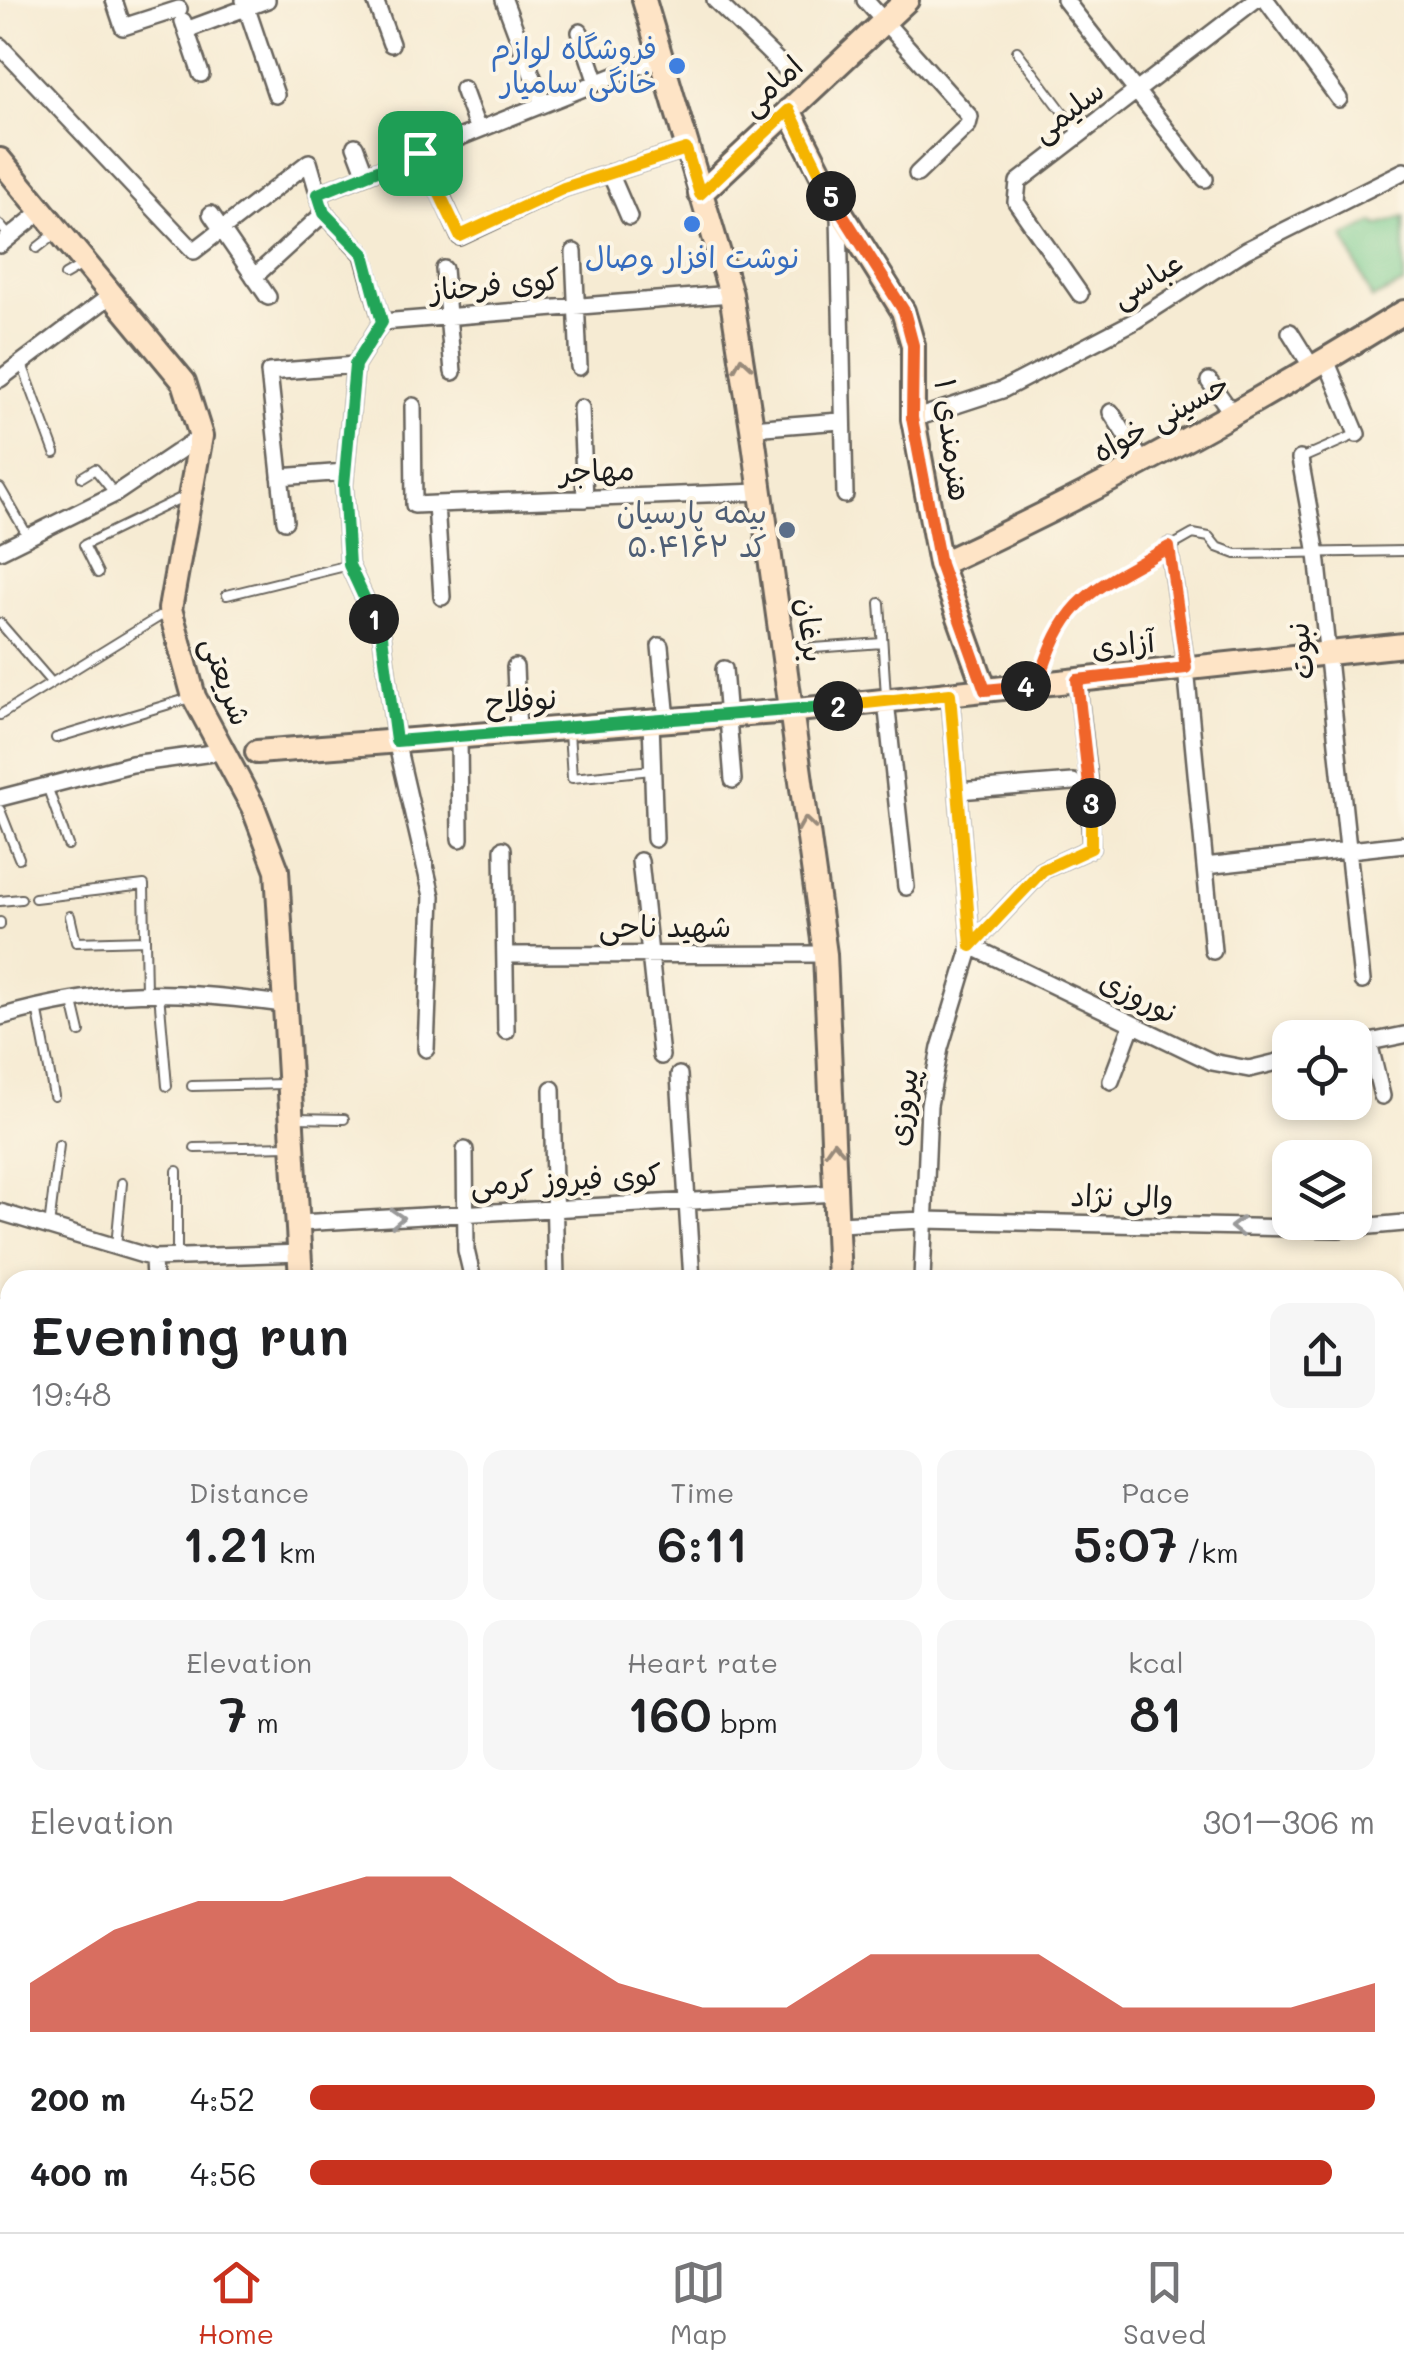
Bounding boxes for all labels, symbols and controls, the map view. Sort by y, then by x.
place label: فروشگاه لوازم خانگی سامیار [491,27,657,102]
street label: امامی [731,45,811,124]
marker: فروشگاه لوازم خانگی سامیار [666,55,688,77]
street label: سلیمی [1022,69,1112,151]
pin [378,111,463,196]
icon: arrive [393,126,448,181]
pin: 5 [806,171,856,221]
text: 5 [823,178,839,214]
marker: نوشت افزار وصال [681,213,703,235]
place label: نوشت افزار وصال [585,236,799,276]
street label: عباسی [1102,241,1190,317]
street label: کوی فرحناز [425,257,562,309]
one-way arrow [732,355,753,372]
street label: حسینی خواه [1085,362,1236,471]
street label: هنرمندی ۱ [927,376,981,503]
street label: مهاجر [556,448,635,490]
place label: بیمه پارسیان کد ۵۰۴۱۶۲ [616,491,767,565]
marker: بیمه پارسیان کد ۵۰۴۱۶۲ [776,519,798,541]
pin: 1 [349,594,399,644]
street label: برغان [788,595,836,664]
text: 1 [368,601,380,637]
street label: آزادی [1089,620,1158,666]
street label: نبوت [1276,620,1322,682]
street label: شریعتی [192,630,262,731]
pin: 4 [1001,661,1051,711]
text: 4 [1017,668,1035,704]
street label: نوفلاح [484,677,558,722]
pin: 2 [813,681,863,731]
text: 2 [830,688,846,724]
pin: 3 [1066,778,1116,828]
text: 3 [1083,785,1099,821]
one-way arrow [796,816,817,833]
street label: شهید ناحی [599,905,731,946]
street label: نوروزی [1094,959,1186,1031]
map controls [1272,1020,1372,1240]
button: locate [1272,1020,1372,1120]
street label: پیروزی [876,1065,927,1148]
one-way arrow [824,1139,845,1155]
button: layers [1272,1140,1372,1240]
street label: کوی فیروز کرمی [469,1153,663,1204]
street label: والی نژاد [1070,1174,1174,1217]
one-way arrow [389,1208,405,1229]
one-way arrow [1229,1216,1244,1238]
text: Evening run [30,1298,349,1370]
button: share [1270,1303,1375,1408]
text: 19:48 [30,1372,111,1414]
text: Distance [189,1474,309,1510]
text: Time [671,1474,734,1510]
text: Pace [1122,1474,1190,1510]
text: 1.21 [182,1510,270,1576]
text: 6:11 [657,1510,748,1576]
text: 5:07 [1073,1510,1178,1576]
text: km [270,1534,316,1570]
text: /km [1178,1534,1239,1570]
text: Elevation [186,1644,312,1680]
text: Heart rate [627,1644,778,1680]
text: kcal [1128,1644,1184,1680]
text: 7 [220,1680,247,1746]
text: 160 [627,1680,711,1746]
text: 81 [1129,1680,1182,1746]
text: m [247,1704,279,1740]
text: bpm [711,1704,778,1740]
text: Elevation [30,1800,174,1842]
text: 301–306 m [1202,1800,1375,1842]
text: 200 m [30,2077,126,2119]
text: 4:52 [190,2077,255,2119]
text: 400 m [30,2152,128,2194]
text: 4:56 [190,2152,257,2194]
tab: Home [198,2255,274,2351]
tab: Map [670,2255,727,2351]
tab: Saved [1123,2255,1206,2351]

